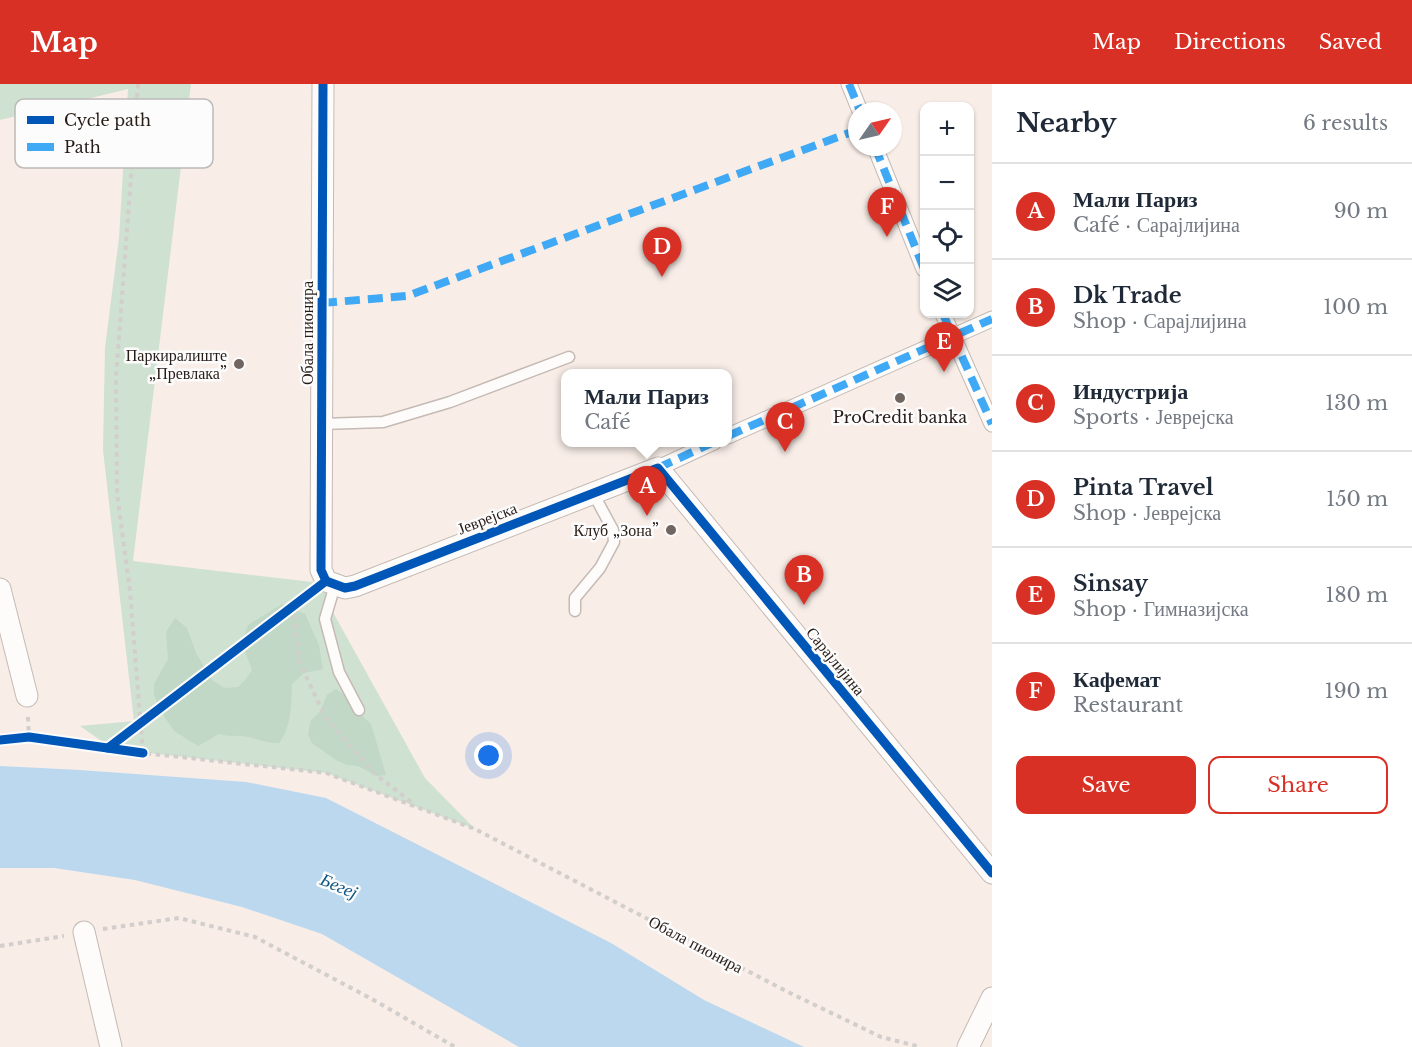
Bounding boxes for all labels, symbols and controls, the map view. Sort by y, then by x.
text: Map [30,25,98,60]
text: Map [1092,29,1141,55]
text: Directions [1174,29,1286,55]
text: Saved [1319,29,1382,55]
legend [15,99,213,168]
north arrow [848,102,902,156]
map controls [920,102,974,318]
button: + [920,102,974,156]
text: Nearby [1016,107,1117,139]
text: Cycle path [64,110,151,130]
text: 6 results [1303,111,1388,135]
text: Path [64,137,101,157]
button: − [920,156,974,210]
text: Мали Париз [1073,186,1198,213]
pin: F [868,188,906,237]
text: A [1027,199,1044,223]
text: 90 m [1334,199,1388,223]
button: locate [920,210,974,264]
text: Café · Сарајлијина [1073,213,1240,237]
pin: D [642,228,682,277]
button: layers [920,264,974,318]
street label: Обала пионира [297,281,317,385]
text: Dk Trade [1073,282,1182,309]
text: B [1028,295,1043,319]
text: 100 m [1323,295,1388,319]
text: Shop · Сарајлијина [1073,309,1247,333]
pin: E [924,322,964,372]
place label: Паркиралиште „Превлака” [126,345,227,383]
marker: Паркиралиште „Превлака” [232,357,246,371]
popup [561,369,732,447]
text: Индустрија [1073,378,1188,405]
text: Мали Париз [584,383,709,410]
marker: ProCredit banka [893,391,907,405]
text: C [1027,391,1044,415]
text: 130 m [1325,391,1388,415]
pin: C [766,402,804,452]
text: Sports · Јеврејска [1073,405,1234,429]
place label: ProCredit banka [833,407,967,427]
text: Café [584,410,631,434]
pin: A [628,466,666,516]
text: Pinta Travel [1073,474,1213,501]
text: D [1026,487,1045,511]
text: 150 m [1326,487,1388,511]
street label: Јеврејска [454,498,520,538]
text: Shop · Јеврејска [1073,501,1221,525]
place label: Клуб „Зона” [574,520,659,540]
marker: Клуб „Зона” [664,523,678,537]
pin: B [784,556,824,605]
text: Sinsay [1073,570,1148,597]
text: E [1028,583,1043,607]
text: 180 m [1325,583,1388,607]
text: Shop · Гимназијска [1073,597,1249,621]
street label: Сарајлијина [802,623,870,699]
text: Кафемат [1073,666,1161,693]
text: F [1029,679,1042,703]
text: 190 m [1325,679,1388,703]
text: Restaurant [1073,693,1183,717]
your location [474,741,503,770]
button: Save [1016,756,1196,814]
button: Share [1208,756,1388,814]
water label: Бегеј [316,868,361,904]
street label: Обала пионира [645,911,747,977]

